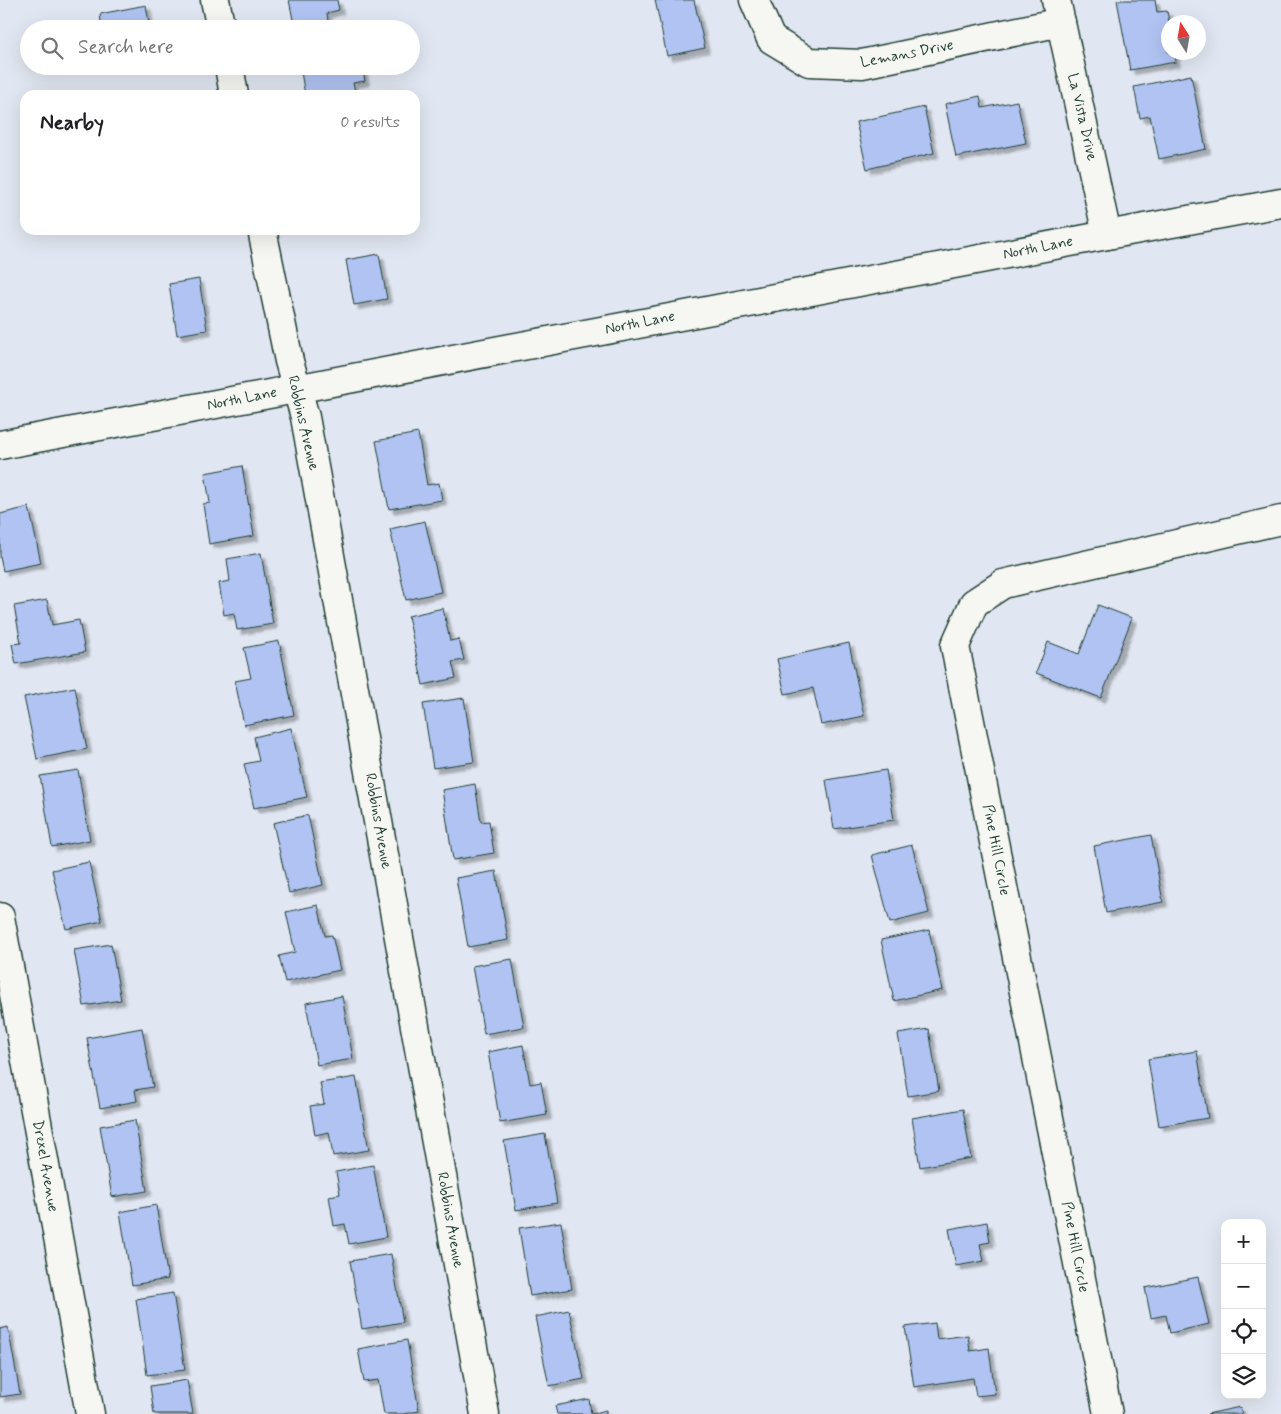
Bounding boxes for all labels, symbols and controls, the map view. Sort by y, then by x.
north arrow [1161,15,1206,60]
search box [20,20,420,75]
icon: search [38,34,66,62]
text: Search here [78,35,174,60]
street label: Lemans Drive [859,35,955,73]
street label: La Vista Drive [1062,71,1102,163]
text: Nearby [40,109,104,137]
text: 0 results [340,112,400,133]
street label: North Lane [1001,231,1075,265]
street label: North Lane [603,306,677,340]
street label: Robbins Avenue [282,374,324,472]
street label: North Lane [205,382,279,416]
street label: Robbins Avenue [360,772,396,870]
street label: Pine Hill Circle [977,803,1015,897]
street label: Drexel Avenue [27,1118,63,1214]
street label: Robbins Avenue [432,1171,468,1269]
street label: Pine Hill Circle [1056,1200,1094,1294]
map controls [1221,1219,1266,1399]
button: + [1221,1219,1266,1264]
button: − [1221,1264,1266,1309]
button: locate [1221,1309,1266,1354]
button: layers [1221,1354,1266,1399]

